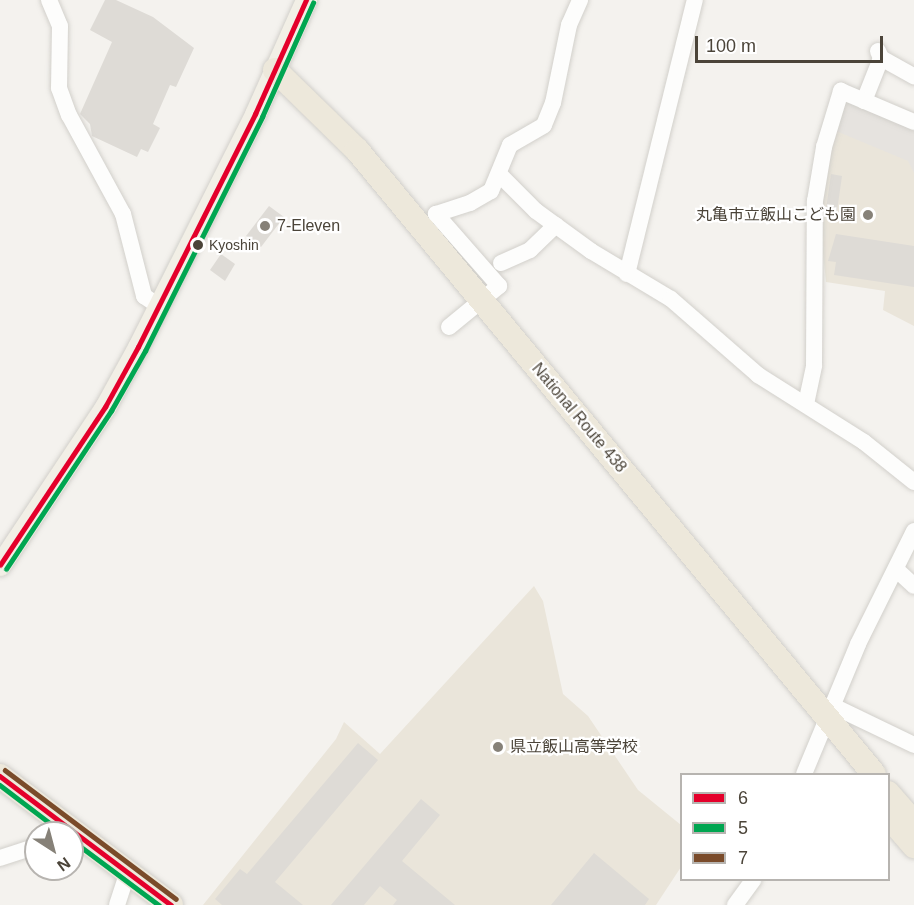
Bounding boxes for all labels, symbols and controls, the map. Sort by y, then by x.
scale bar [698,24,886,62]
text: 100 m [706,36,756,56]
place label: 丸亀市立飯山こども園 [696,205,856,225]
marker: 丸亀市立飯山こども園 [861,208,875,222]
place label: 7-Eleven [277,216,340,236]
marker: 7-Eleven [258,219,272,233]
place label: Kyoshin [209,237,259,253]
marker: Kyoshin [192,239,204,251]
street label: National Route 438 [528,359,630,477]
place label: 県立飯山高等学校 [510,737,638,757]
marker: 県立飯山高等学校 [491,740,505,754]
legend [680,773,890,881]
text: 6 [738,788,748,808]
text: 5 [738,818,748,838]
north arrow [24,821,84,881]
text: 7 [738,848,748,868]
text: N [54,854,73,875]

